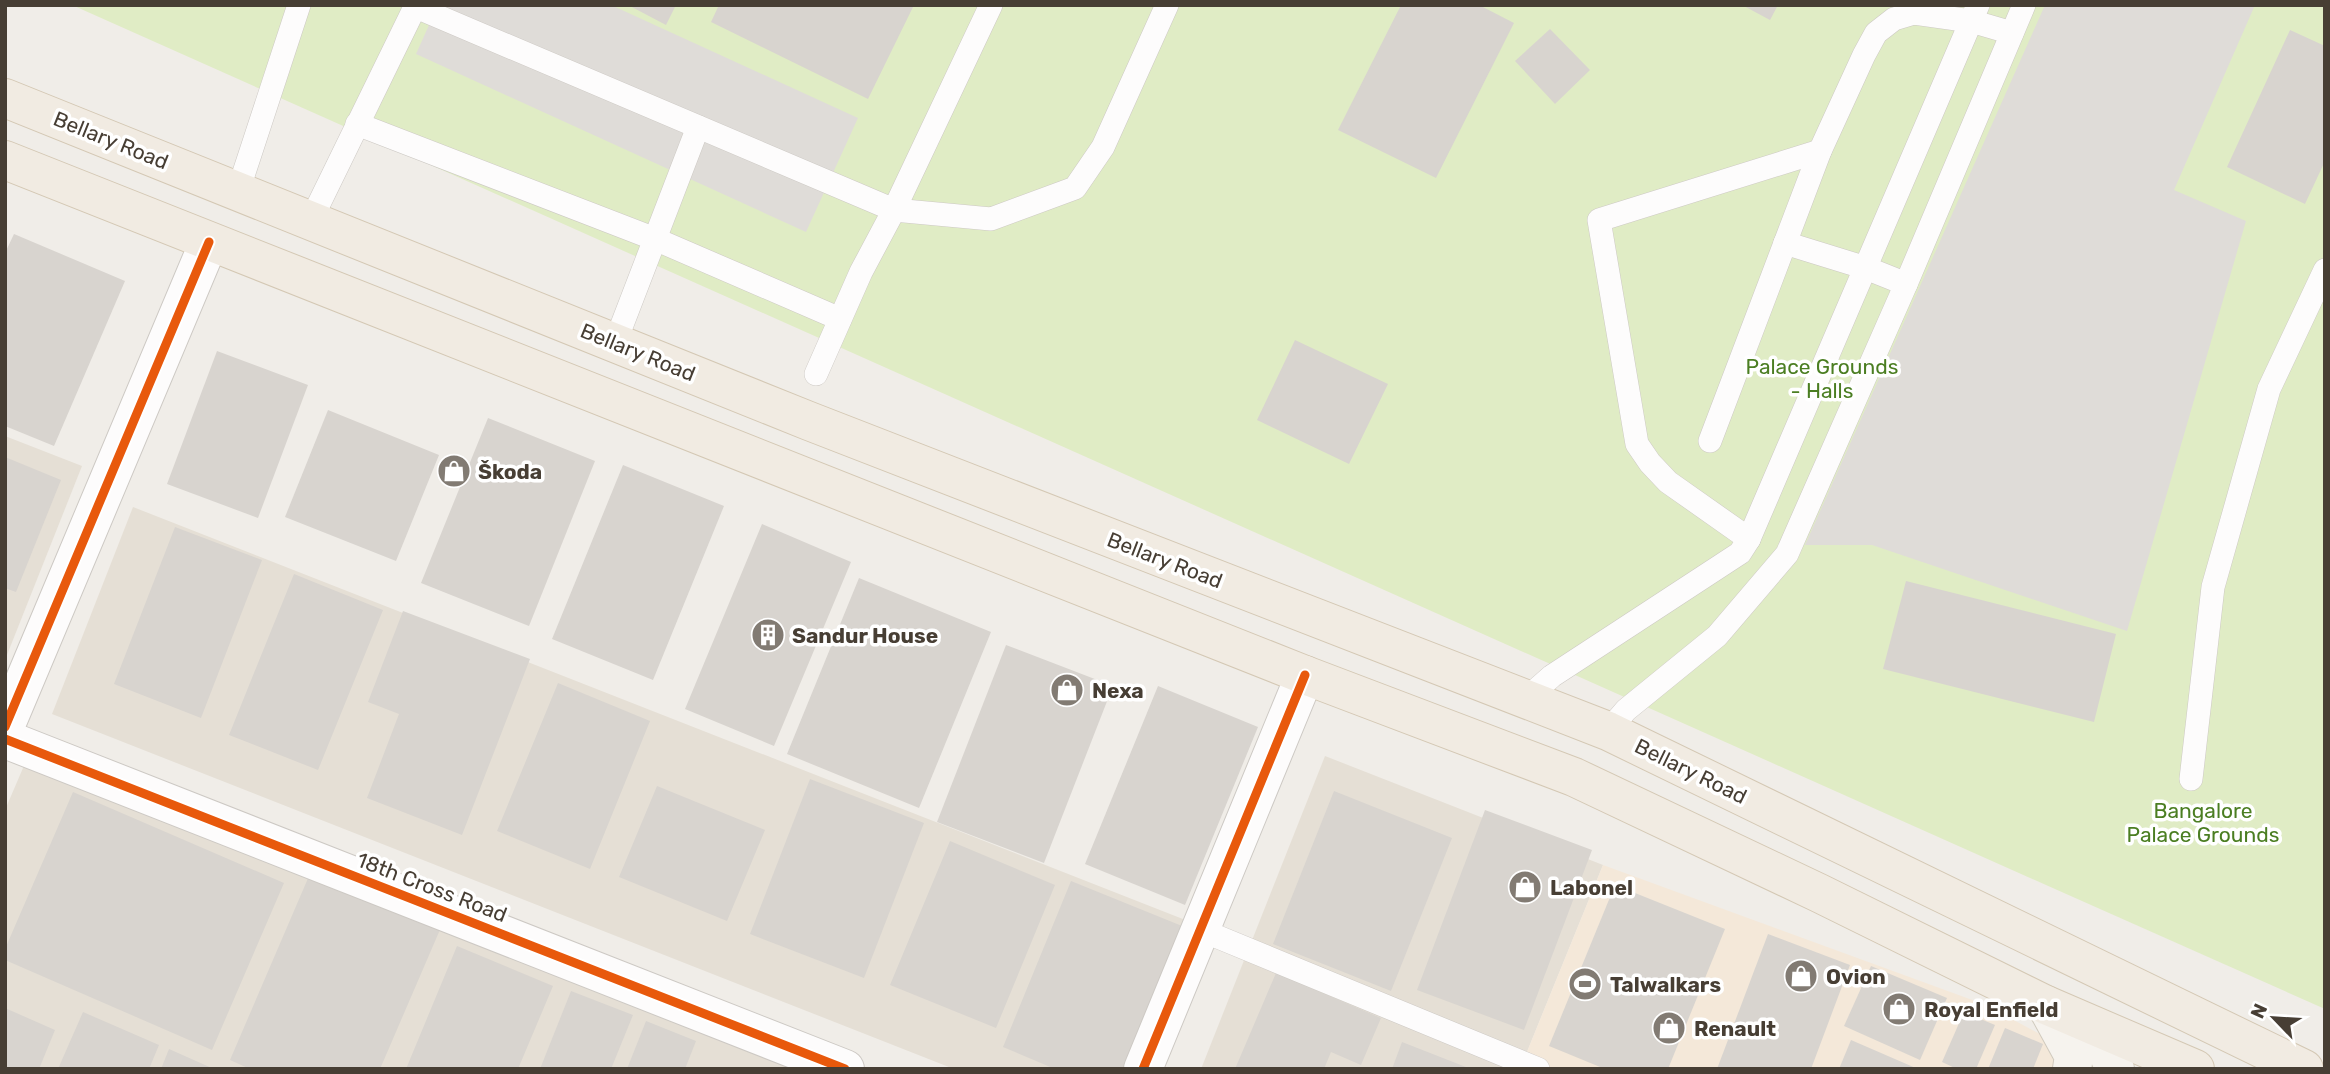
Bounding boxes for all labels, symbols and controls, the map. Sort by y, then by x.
street label: Bellary Road [50,106,172,174]
street label: Bellary Road [577,318,699,386]
park label: Palace Grounds - Halls [1746,354,1898,403]
shop icon: Škoda [435,452,473,490]
place label: Škoda [478,459,542,484]
street label: Bellary Road [1104,527,1226,593]
building icon: Sandur House [749,616,787,654]
place label: Sandur House [792,623,938,648]
shop icon: Nexa [1048,671,1086,709]
place label: Nexa [1092,678,1144,703]
street label: Bellary Road [1631,733,1751,809]
park label: Bangalore Palace Grounds [2127,798,2279,847]
street label: 18th Cross Road [353,847,511,927]
shop icon: Labonel [1506,868,1544,906]
place label: Labonel [1550,875,1633,900]
shop icon: Ovion [1782,957,1820,995]
place label: Ovion [1826,964,1886,989]
sports icon: Talwalkars [1566,965,1604,1003]
place label: Talwalkars [1610,972,1721,997]
north arrow [2239,983,2309,1053]
shop icon: Royal Enfield [1880,990,1918,1028]
place label: Royal Enfield [1924,997,2058,1022]
text: N [2246,1000,2272,1022]
shop icon: Renault [1650,1009,1688,1047]
place label: Renault [1694,1016,1776,1041]

